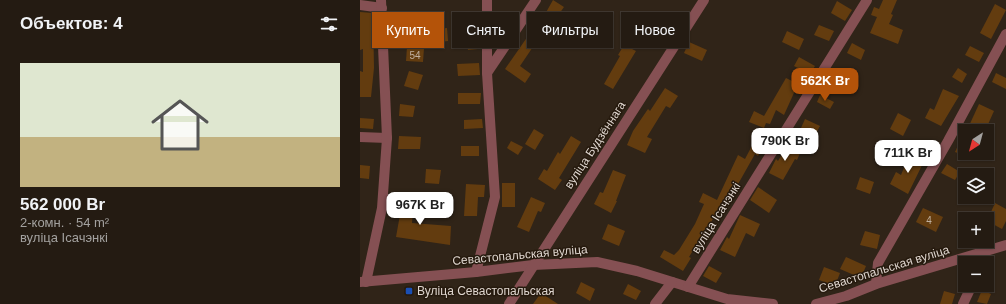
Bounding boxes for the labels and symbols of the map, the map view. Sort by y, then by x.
house number: 54 [409,50,421,61]
pin: 562K Br [788,68,862,102]
street label: вуліца Будзённага [561,98,629,191]
north arrow [958,124,994,160]
pin: 790K Br [748,128,822,162]
pin: 711K Br [871,140,945,174]
street label: вуліца Ісачэнкі [689,180,743,256]
pin: 967K Br [383,192,457,226]
house number: 4 [926,215,932,226]
street label: Севастопальская вуліца [452,242,589,268]
street label: Севастопальская вуліца [817,242,951,296]
place label: Вуліца Севастопальская [417,284,555,298]
marker: Вуліца Севастопальская [404,286,414,296]

